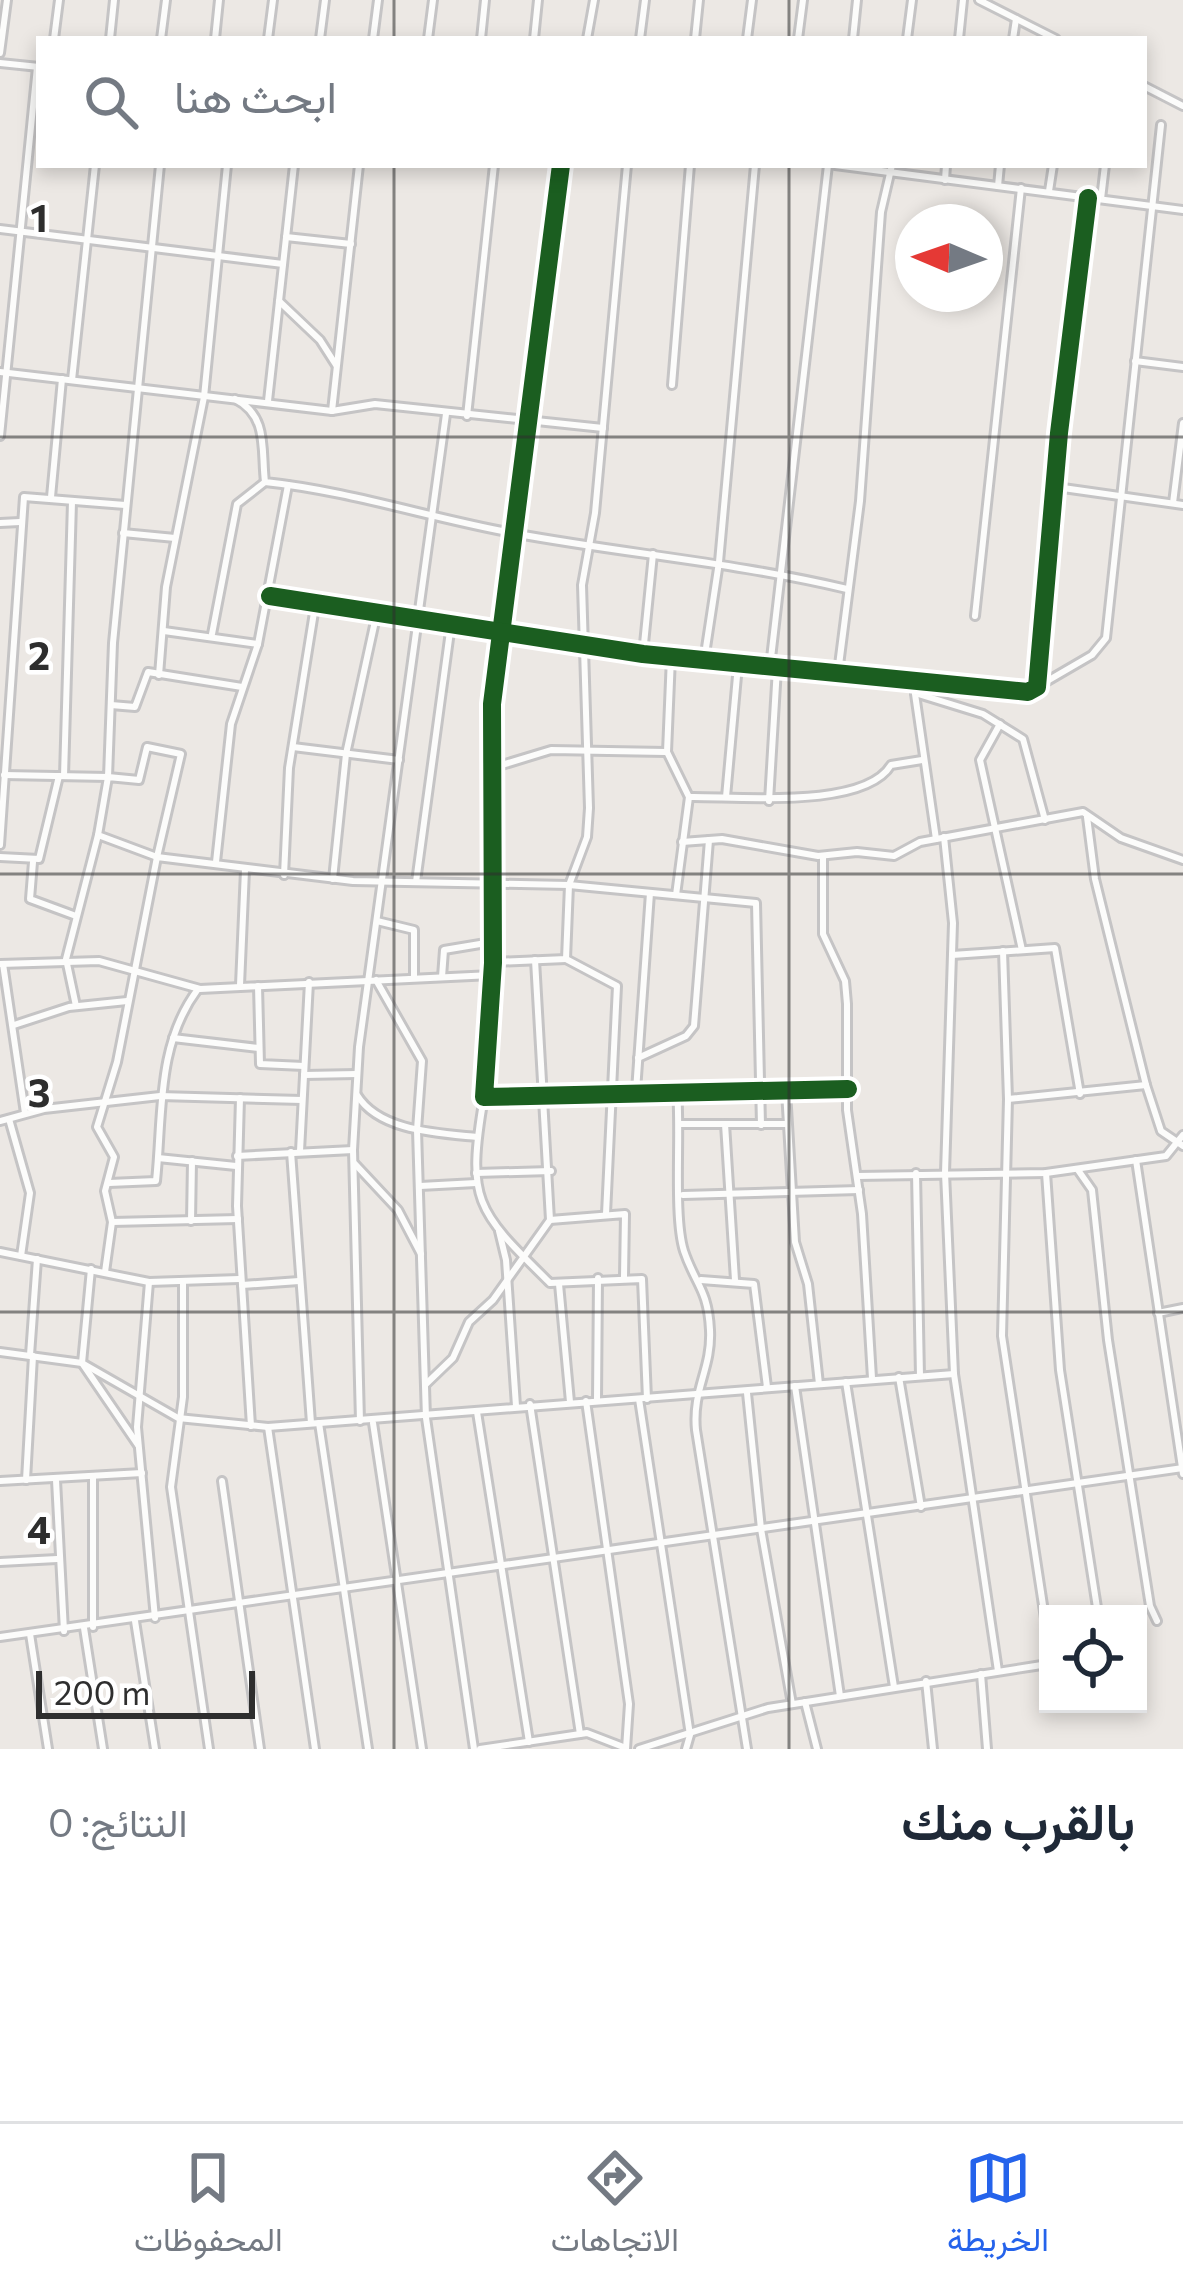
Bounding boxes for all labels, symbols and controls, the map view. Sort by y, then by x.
search box [36,36,1147,168]
text: ابحث هنا [174,67,337,122]
icon: search [78,69,144,135]
text: 1 [30,192,48,240]
north arrow [895,204,1003,312]
text: 2 [28,630,50,678]
text: 3 [28,1067,50,1115]
text: 4 [27,1504,51,1552]
map controls [1039,1605,1147,1713]
button: locate [1039,1605,1147,1713]
scale bar [36,1665,255,1718]
text: 200 m [54,1671,150,1712]
text: بالقرب منك [901,1788,1135,1851]
text: النتائج: 0 [48,1797,187,1845]
tab: المحفوظات [134,2145,283,2269]
tab: الاتجاهات [551,2145,679,2269]
tab: الخريطة [947,2145,1049,2269]

